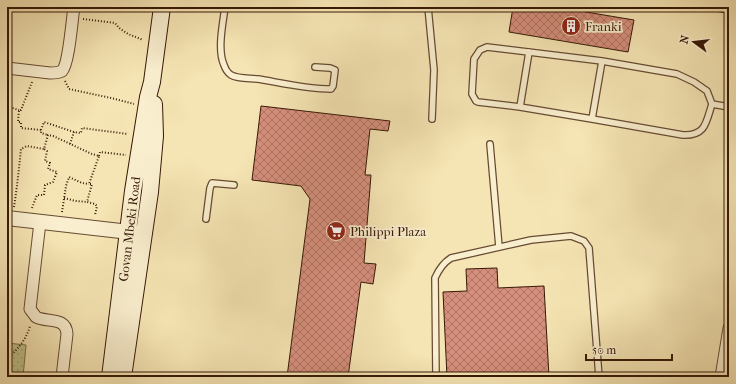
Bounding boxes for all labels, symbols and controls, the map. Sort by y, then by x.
building icon: Franki [560,15,582,37]
place label: Franki [585,19,622,34]
north arrow [674,22,714,62]
text: N [677,33,692,45]
street label: Govan Mbeki Road [116,175,143,282]
supermarket icon: Philippi Plaza [325,220,347,242]
place label: Philippi Plaza [350,224,427,239]
scale bar [586,336,672,362]
text: 50 m [592,343,616,357]

